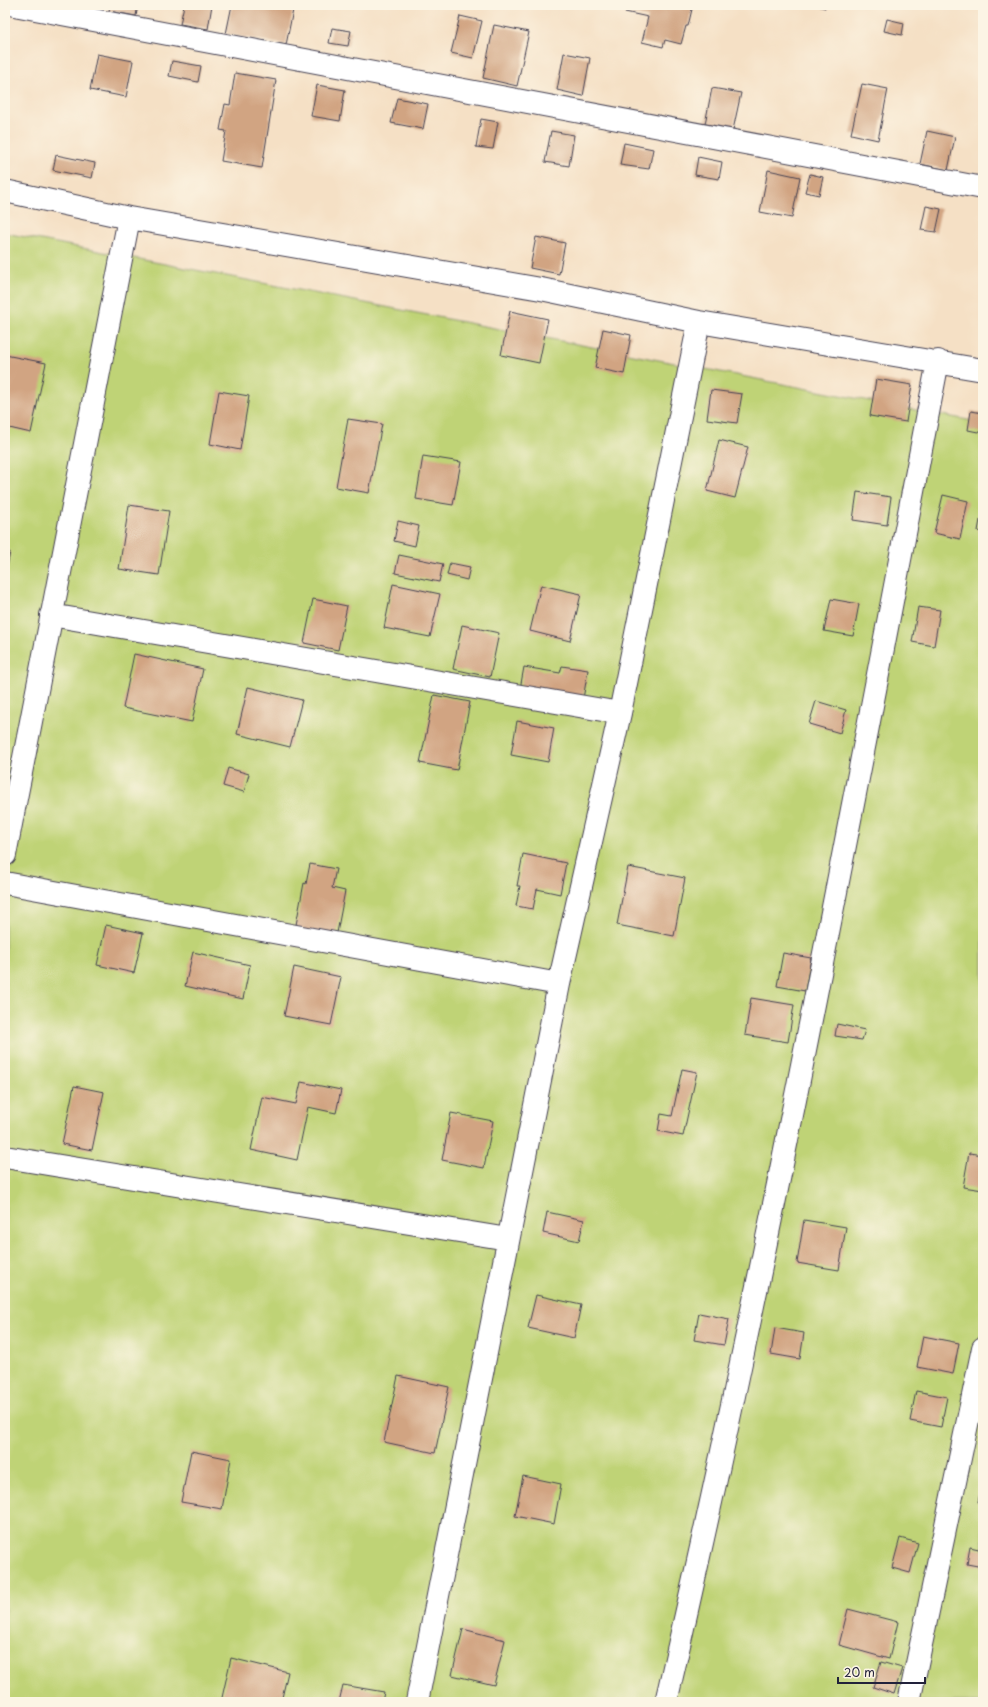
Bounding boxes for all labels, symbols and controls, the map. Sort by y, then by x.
scale bar [838,1659,925,1685]
text: 20 m [844,1663,875,1681]

